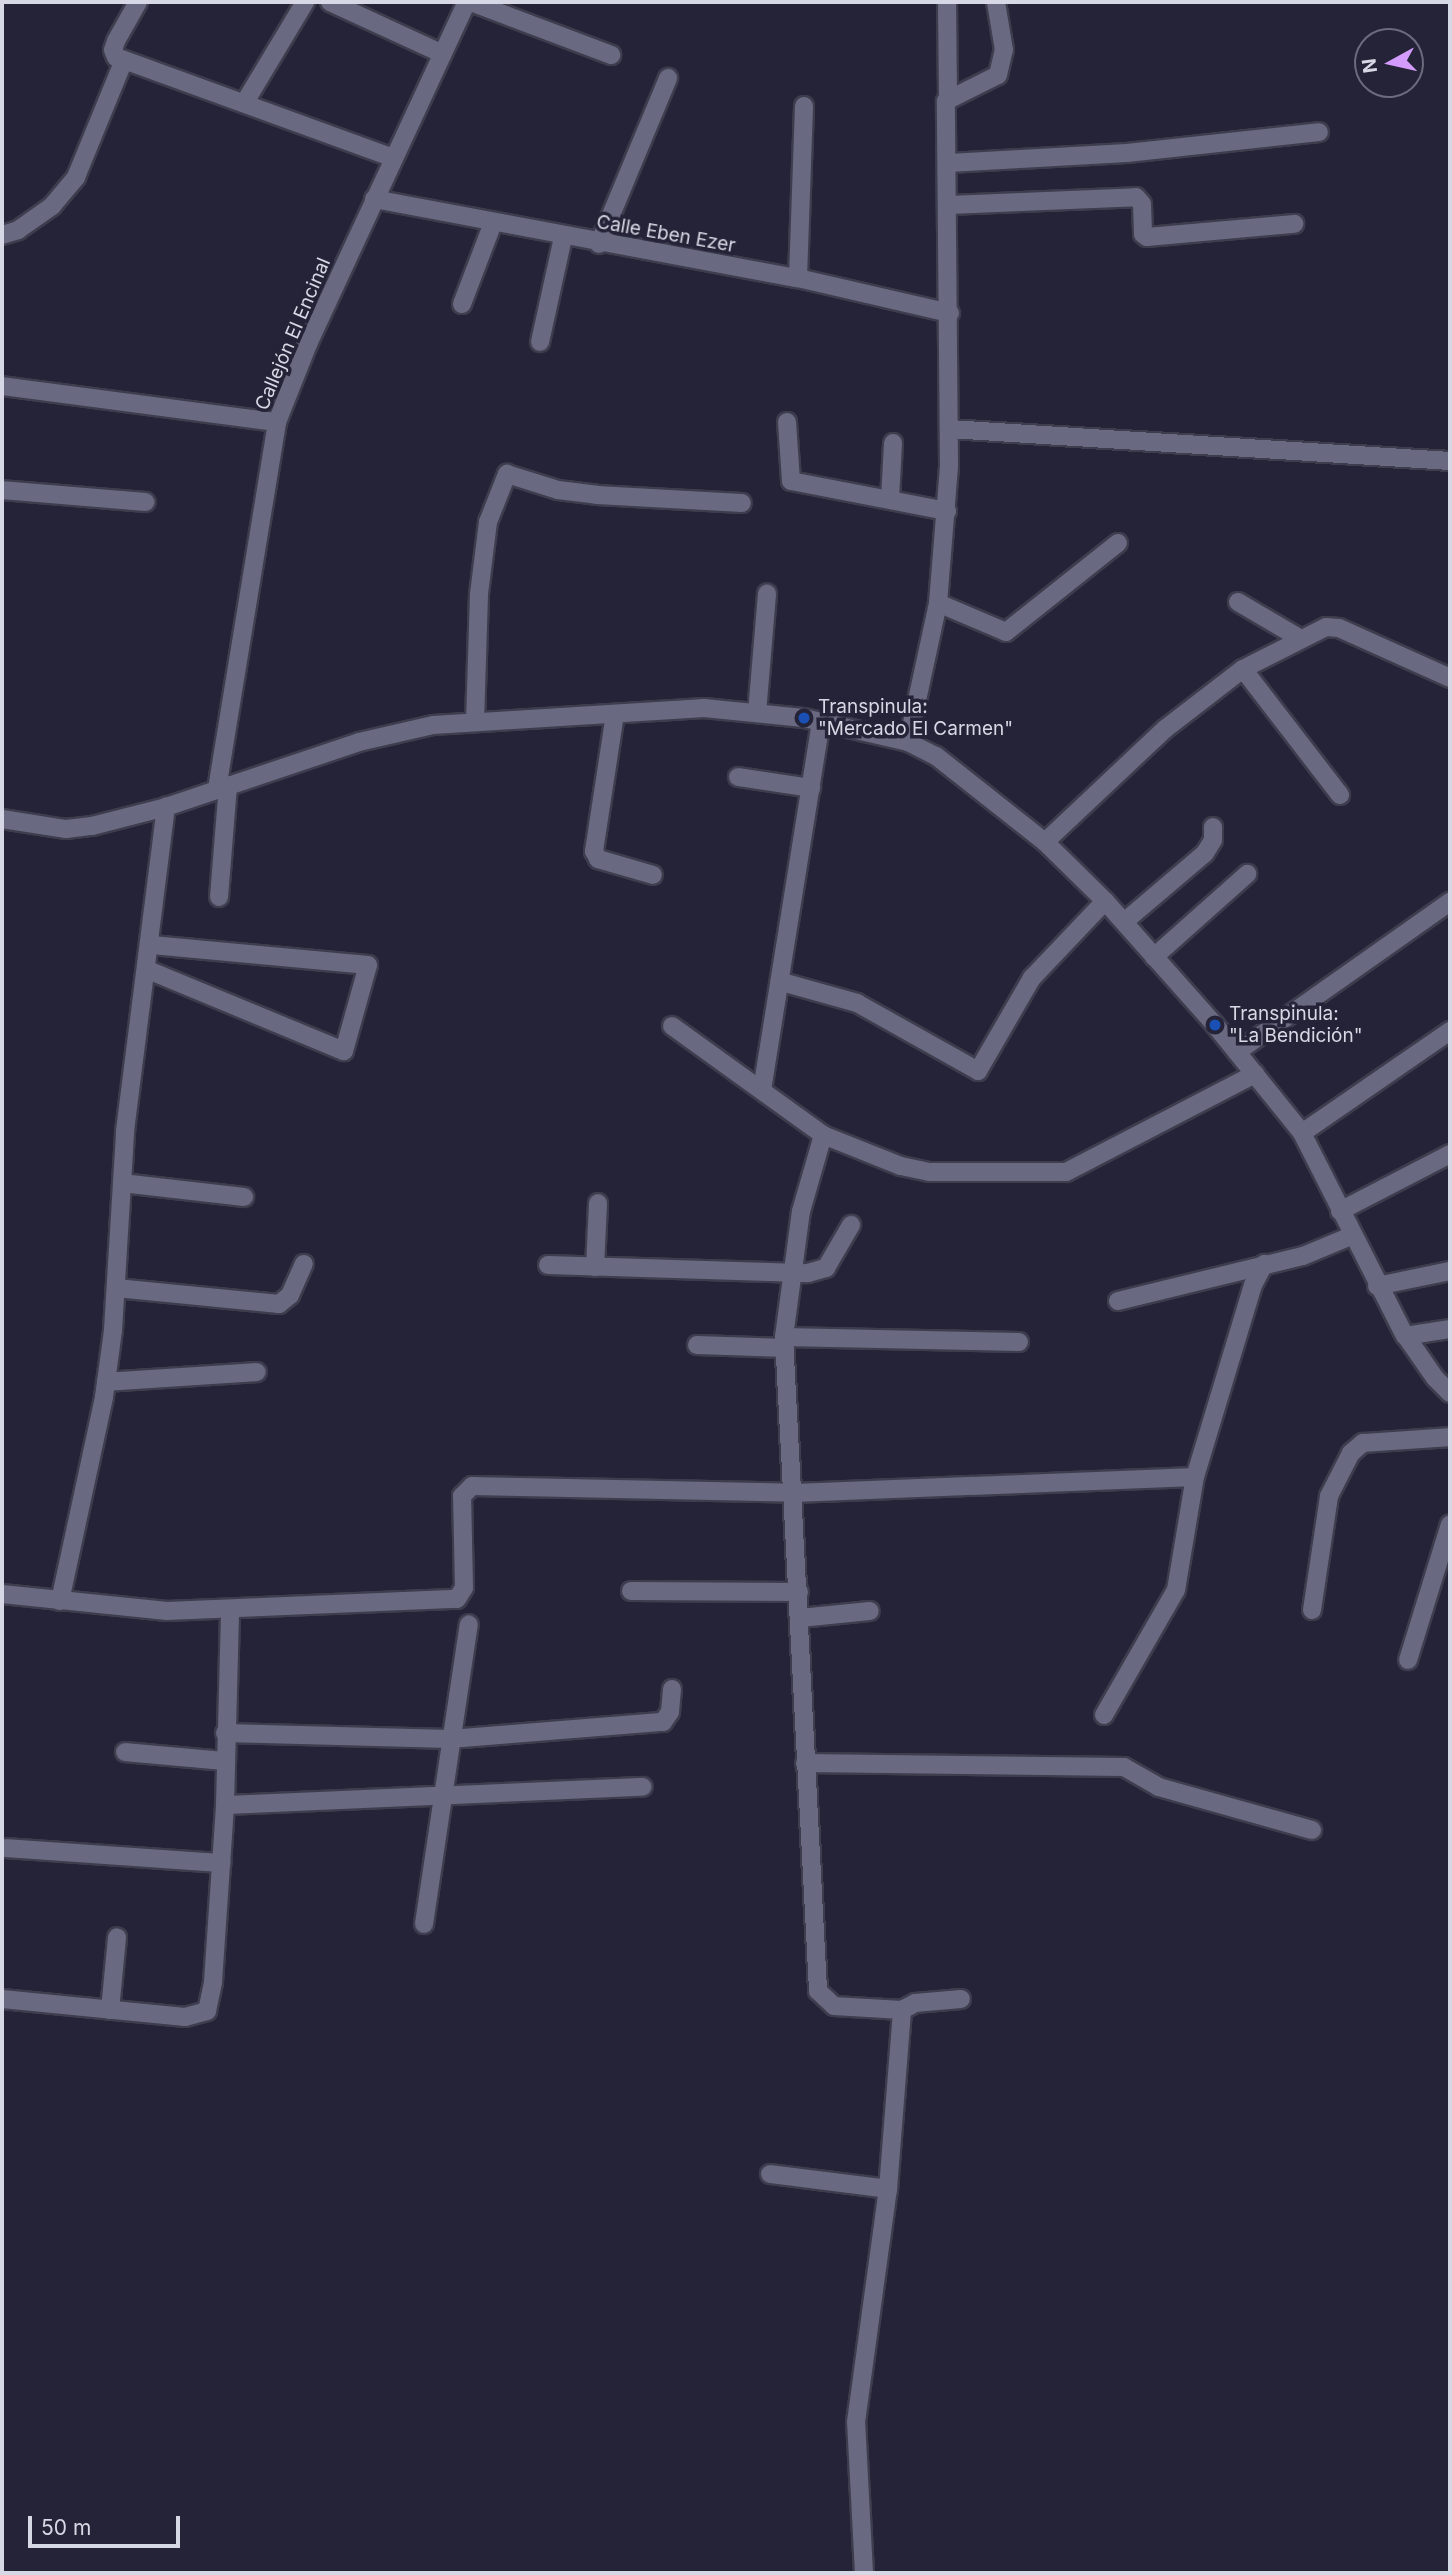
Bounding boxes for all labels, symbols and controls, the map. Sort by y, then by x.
north arrow [1354,28,1424,98]
text: N [1357,57,1382,74]
street label: Calle Eben Ezer [595,211,737,257]
street label: Callejón El Encinal [251,254,335,414]
place label: Transpinula: "Mercado El Carmen" [818,696,1013,740]
marker: Transpinula: "Mercado El Carmen" [796,710,812,726]
place label: Transpinula: "La Bendición" [1229,1003,1363,1047]
marker: Transpinula: "La Bendición" [1207,1017,1223,1033]
scale bar [32,2502,184,2546]
text: 50 m [41,2515,91,2540]

